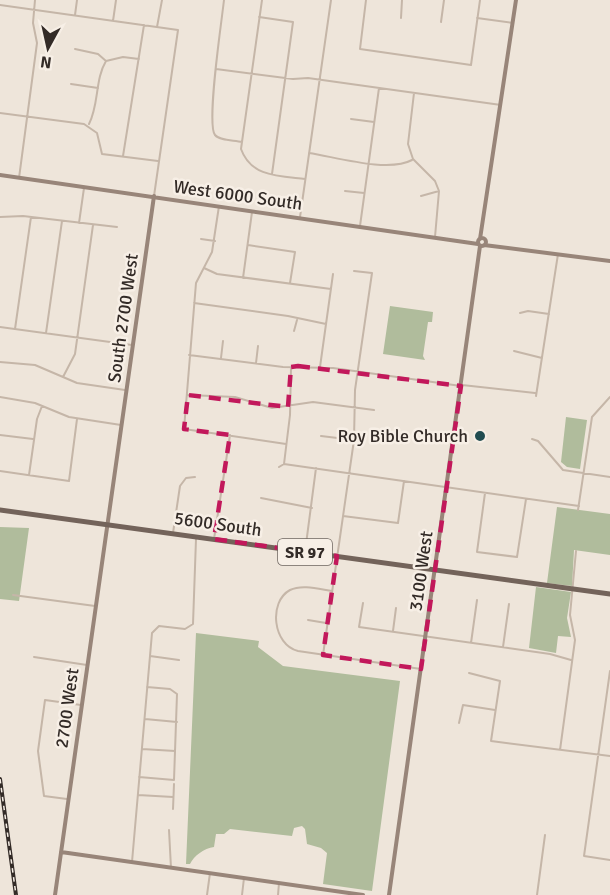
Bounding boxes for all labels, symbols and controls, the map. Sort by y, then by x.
north arrow [18,18,78,78]
text: N [39,51,53,73]
street label: West 6000 South [172,175,304,215]
street label: South 2700 West [103,252,143,384]
place label: Roy Bible Church [338,425,468,447]
marker: Roy Bible Church [473,429,487,443]
street label: 5600 South [173,507,263,541]
street label: 3100 West [404,530,438,612]
road number: SR 97 [278,539,332,565]
street label: 2700 West [50,667,84,749]

